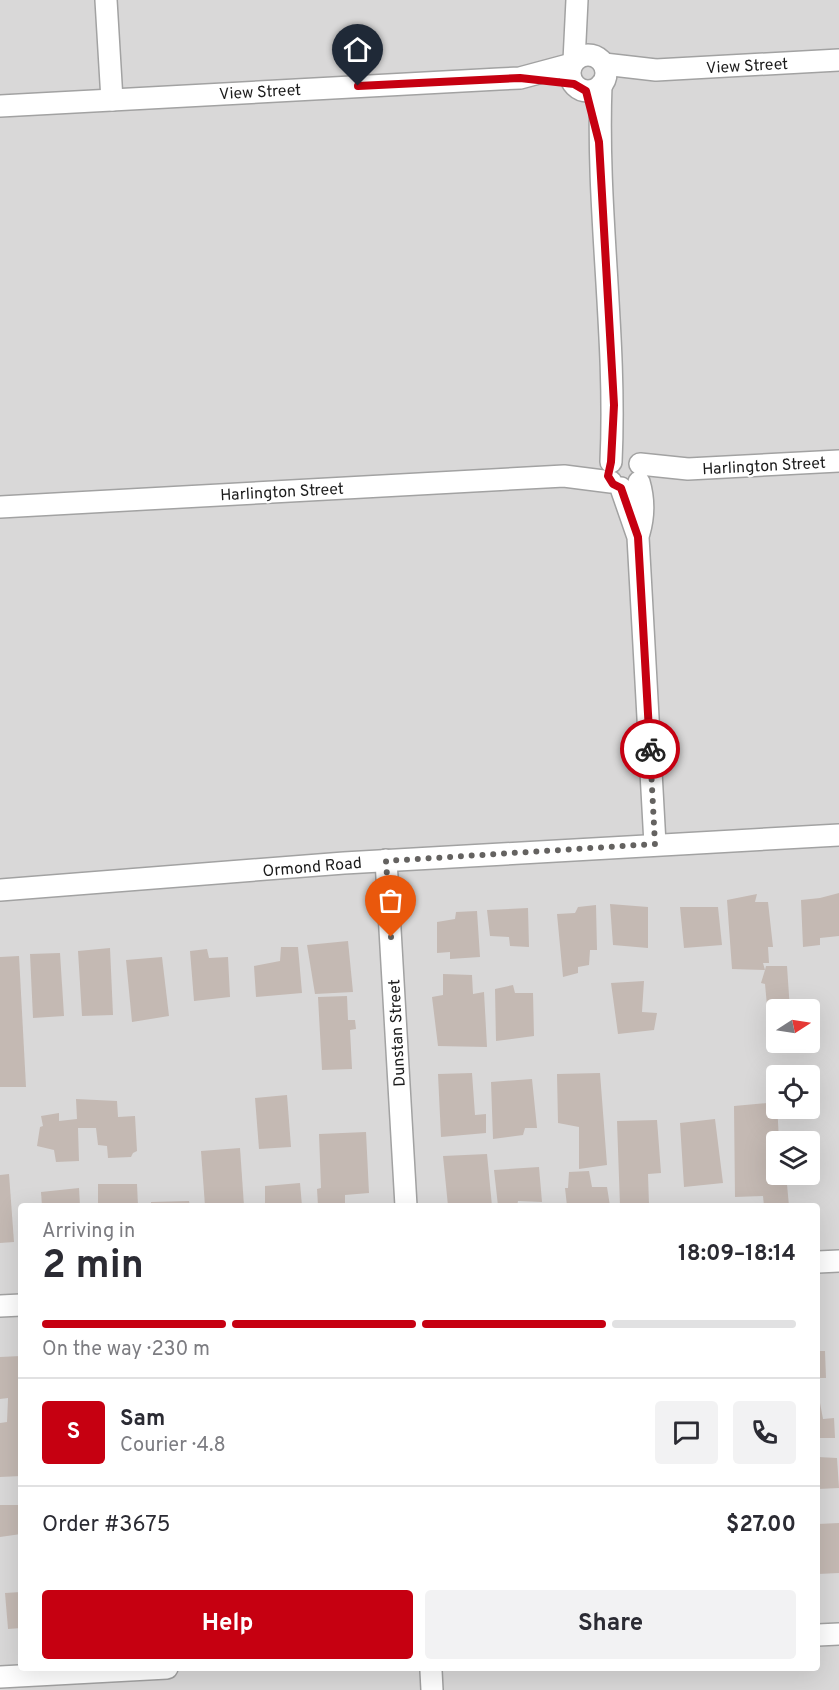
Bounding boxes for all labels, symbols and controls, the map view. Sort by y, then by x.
pin [332,24,383,86]
icon: home [341,33,374,66]
street label: View Street [706,55,789,79]
street label: View Street [219,81,302,105]
street label: Harlington Street [702,454,826,480]
street label: Harlington Street [220,480,344,506]
courier [620,719,680,779]
icon: bike [634,733,667,766]
street label: Ormond Road [262,854,363,882]
pin [365,875,416,937]
icon: bag [374,884,407,917]
street label: Dunstan Street [385,979,411,1087]
north arrow [766,999,820,1053]
map controls [766,999,820,1185]
button: locate [766,1065,820,1119]
button: layers [766,1131,820,1185]
text: Arriving in [42,1219,135,1245]
text: 18:09–18:14 [678,1241,796,1268]
text: 2 min [42,1243,144,1292]
text: On the way · 230 m [42,1337,210,1363]
button: chat [655,1401,718,1464]
button: phone [733,1401,796,1464]
text: Sam [120,1406,165,1433]
text: S [67,1419,80,1446]
text: Courier · 4.8 [120,1433,226,1459]
text: Order #3675 [42,1512,170,1539]
text: $27.00 [726,1512,796,1539]
button: Help [42,1590,413,1659]
button: Share [425,1590,796,1659]

